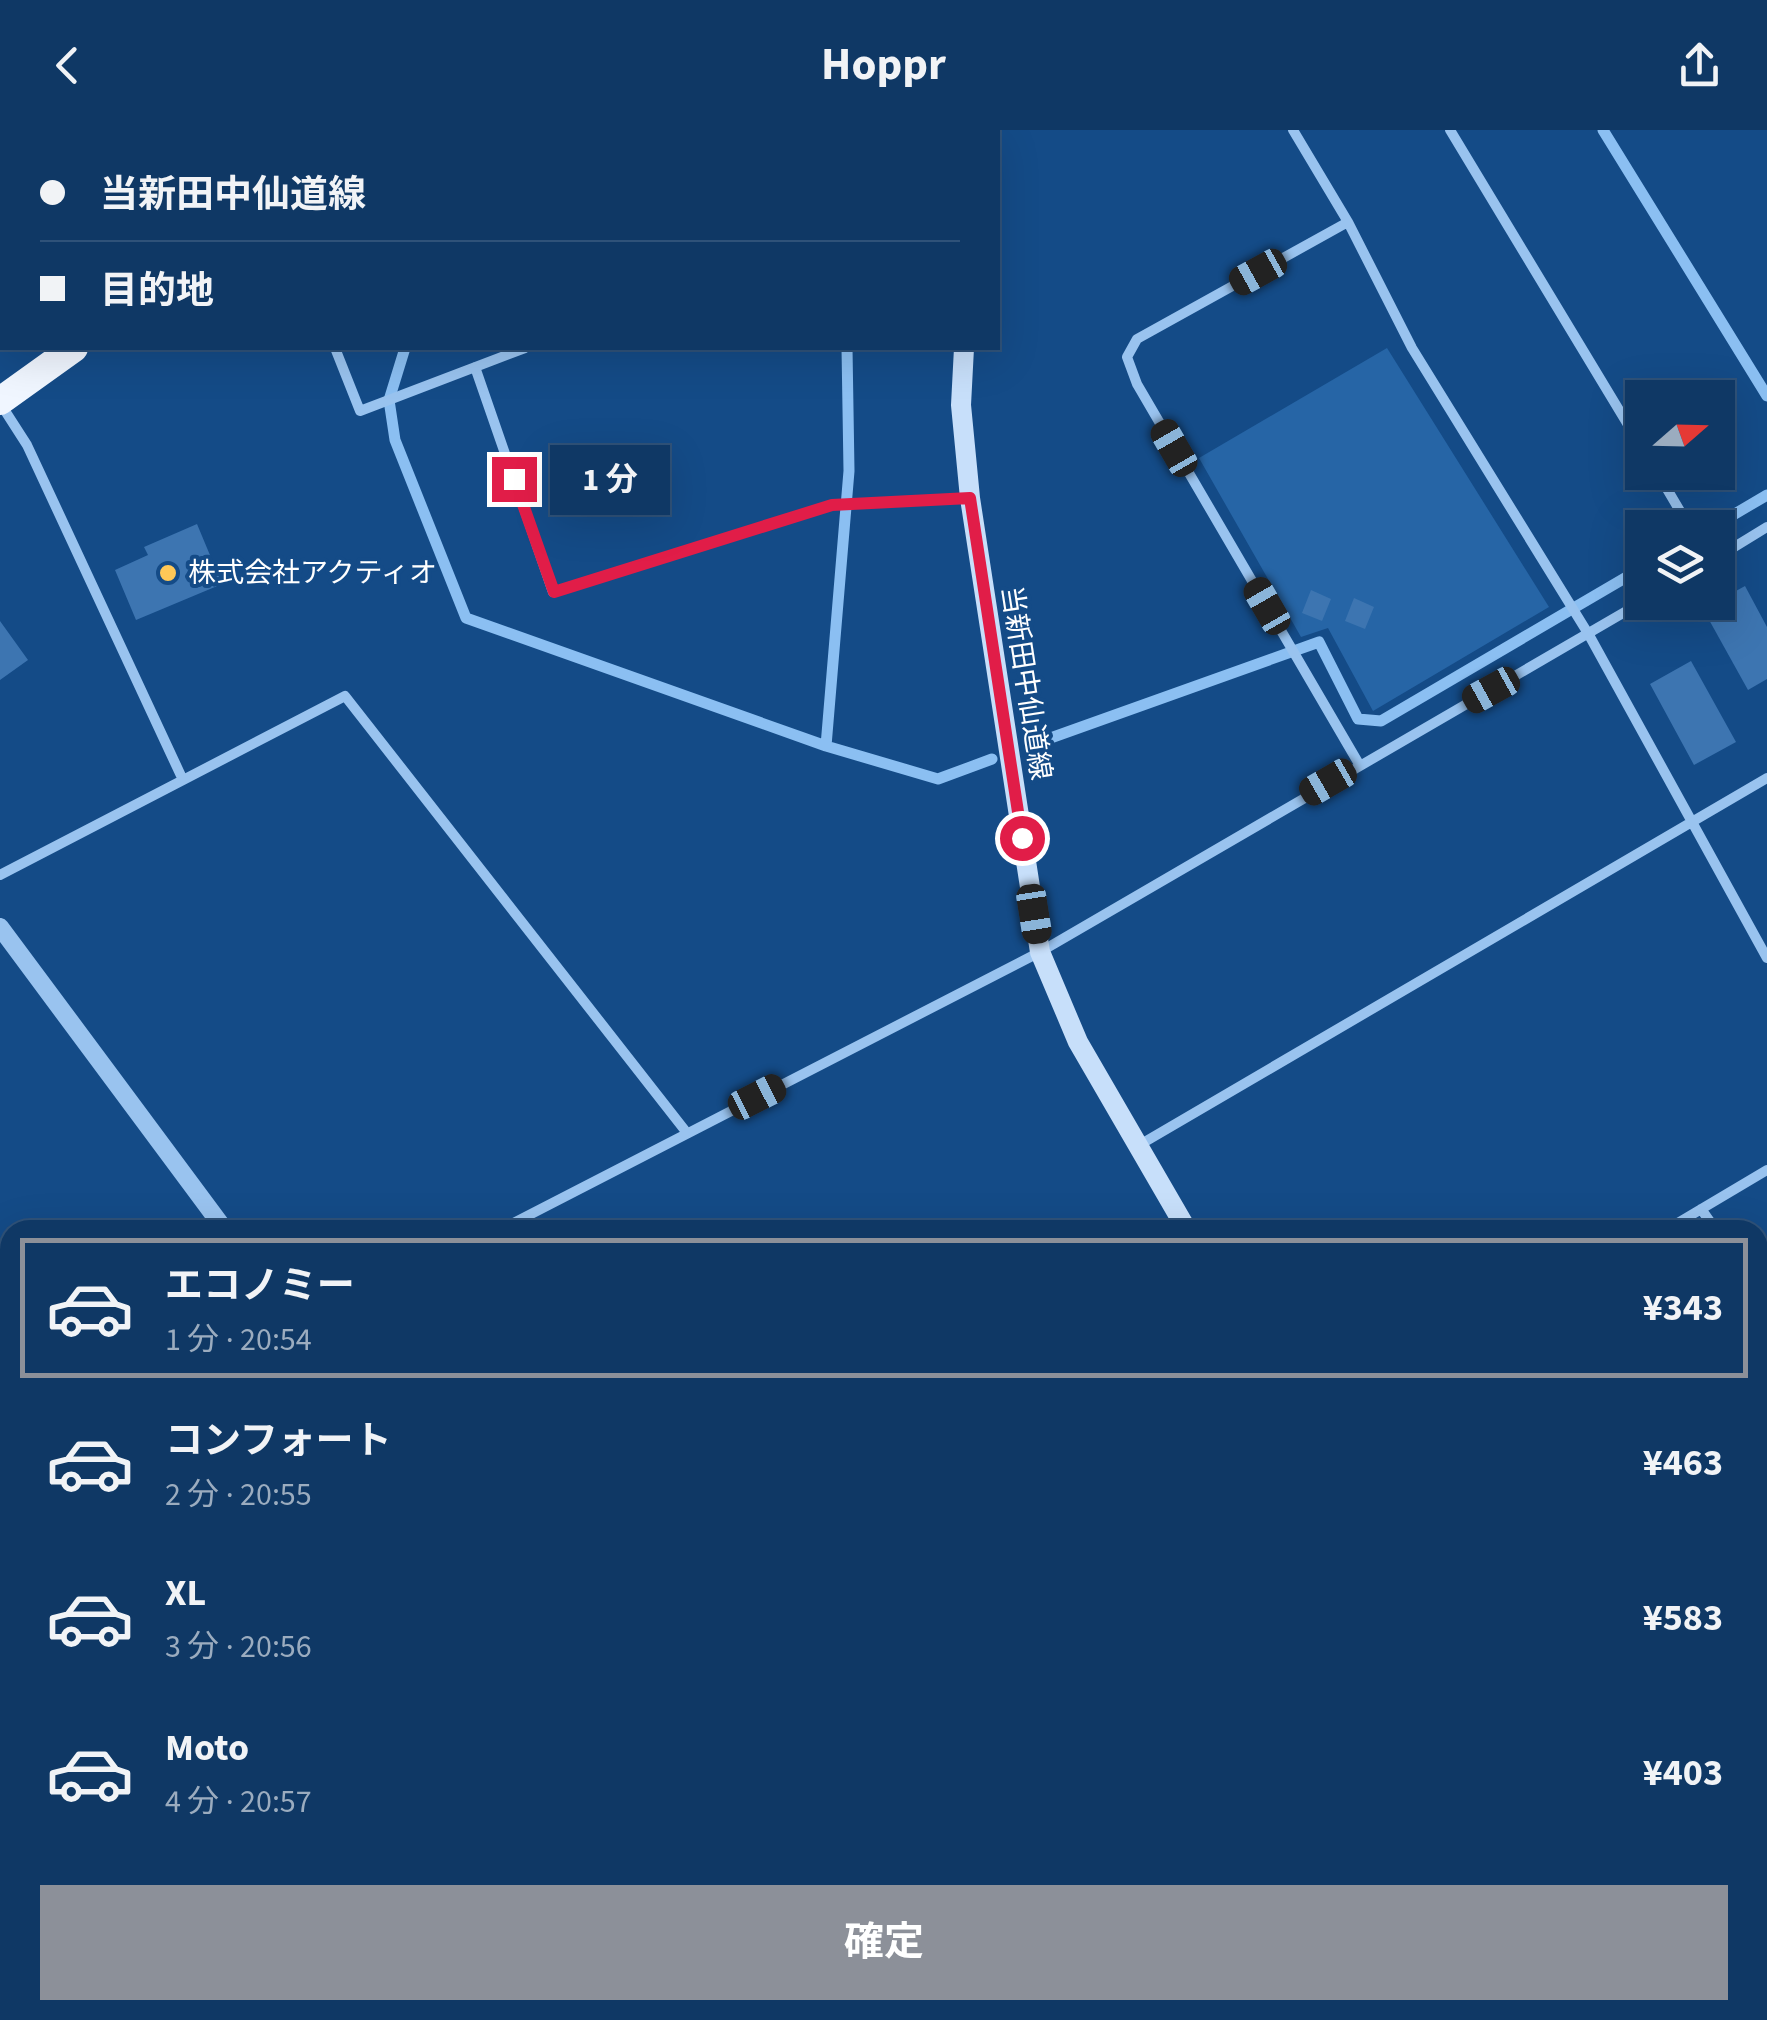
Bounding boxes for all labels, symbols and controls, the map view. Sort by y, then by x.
text: Hoppr [821,33,946,97]
icon: back [40,38,95,93]
icon: share [1672,38,1727,93]
text: 当新田中仙道線 [100,168,366,222]
car [1224,244,1292,300]
text: 目的地 [100,264,214,318]
north arrow [1625,380,1735,490]
map controls [1625,380,1735,620]
car [1146,415,1202,481]
callout: 1 分 [549,444,669,514]
route end [492,457,537,502]
text: 1 分 [582,457,638,503]
button: layers [1625,510,1735,620]
place label: 株式会社アクティオ [188,553,437,593]
marker: 株式会社アクティオ [157,562,179,584]
car [1239,573,1295,639]
street label: 当新田中仙道線 [991,583,1061,783]
car [1457,662,1525,718]
car [1295,754,1361,810]
route start [1000,816,1045,861]
car [1014,882,1054,946]
car [723,1070,791,1124]
text: エコノミー [165,1259,355,1313]
icon: car [45,1263,135,1353]
text: ¥343 [1643,1281,1723,1335]
text: 1 分 · 20:54 [165,1317,312,1363]
text: コンフォート [165,1414,392,1468]
icon: car [45,1418,135,1508]
text: ¥463 [1643,1436,1723,1490]
text: 2 分 · 20:55 [165,1472,312,1518]
text: XL [165,1566,206,1620]
icon: car [45,1573,135,1663]
text: ¥583 [1643,1591,1723,1645]
text: 3 分 · 20:56 [165,1624,312,1670]
text: Moto [165,1721,249,1775]
icon: car [45,1728,135,1818]
text: ¥403 [1643,1746,1723,1800]
text: 4 分 · 20:57 [165,1779,312,1825]
button: 確定 [40,1885,1728,2000]

